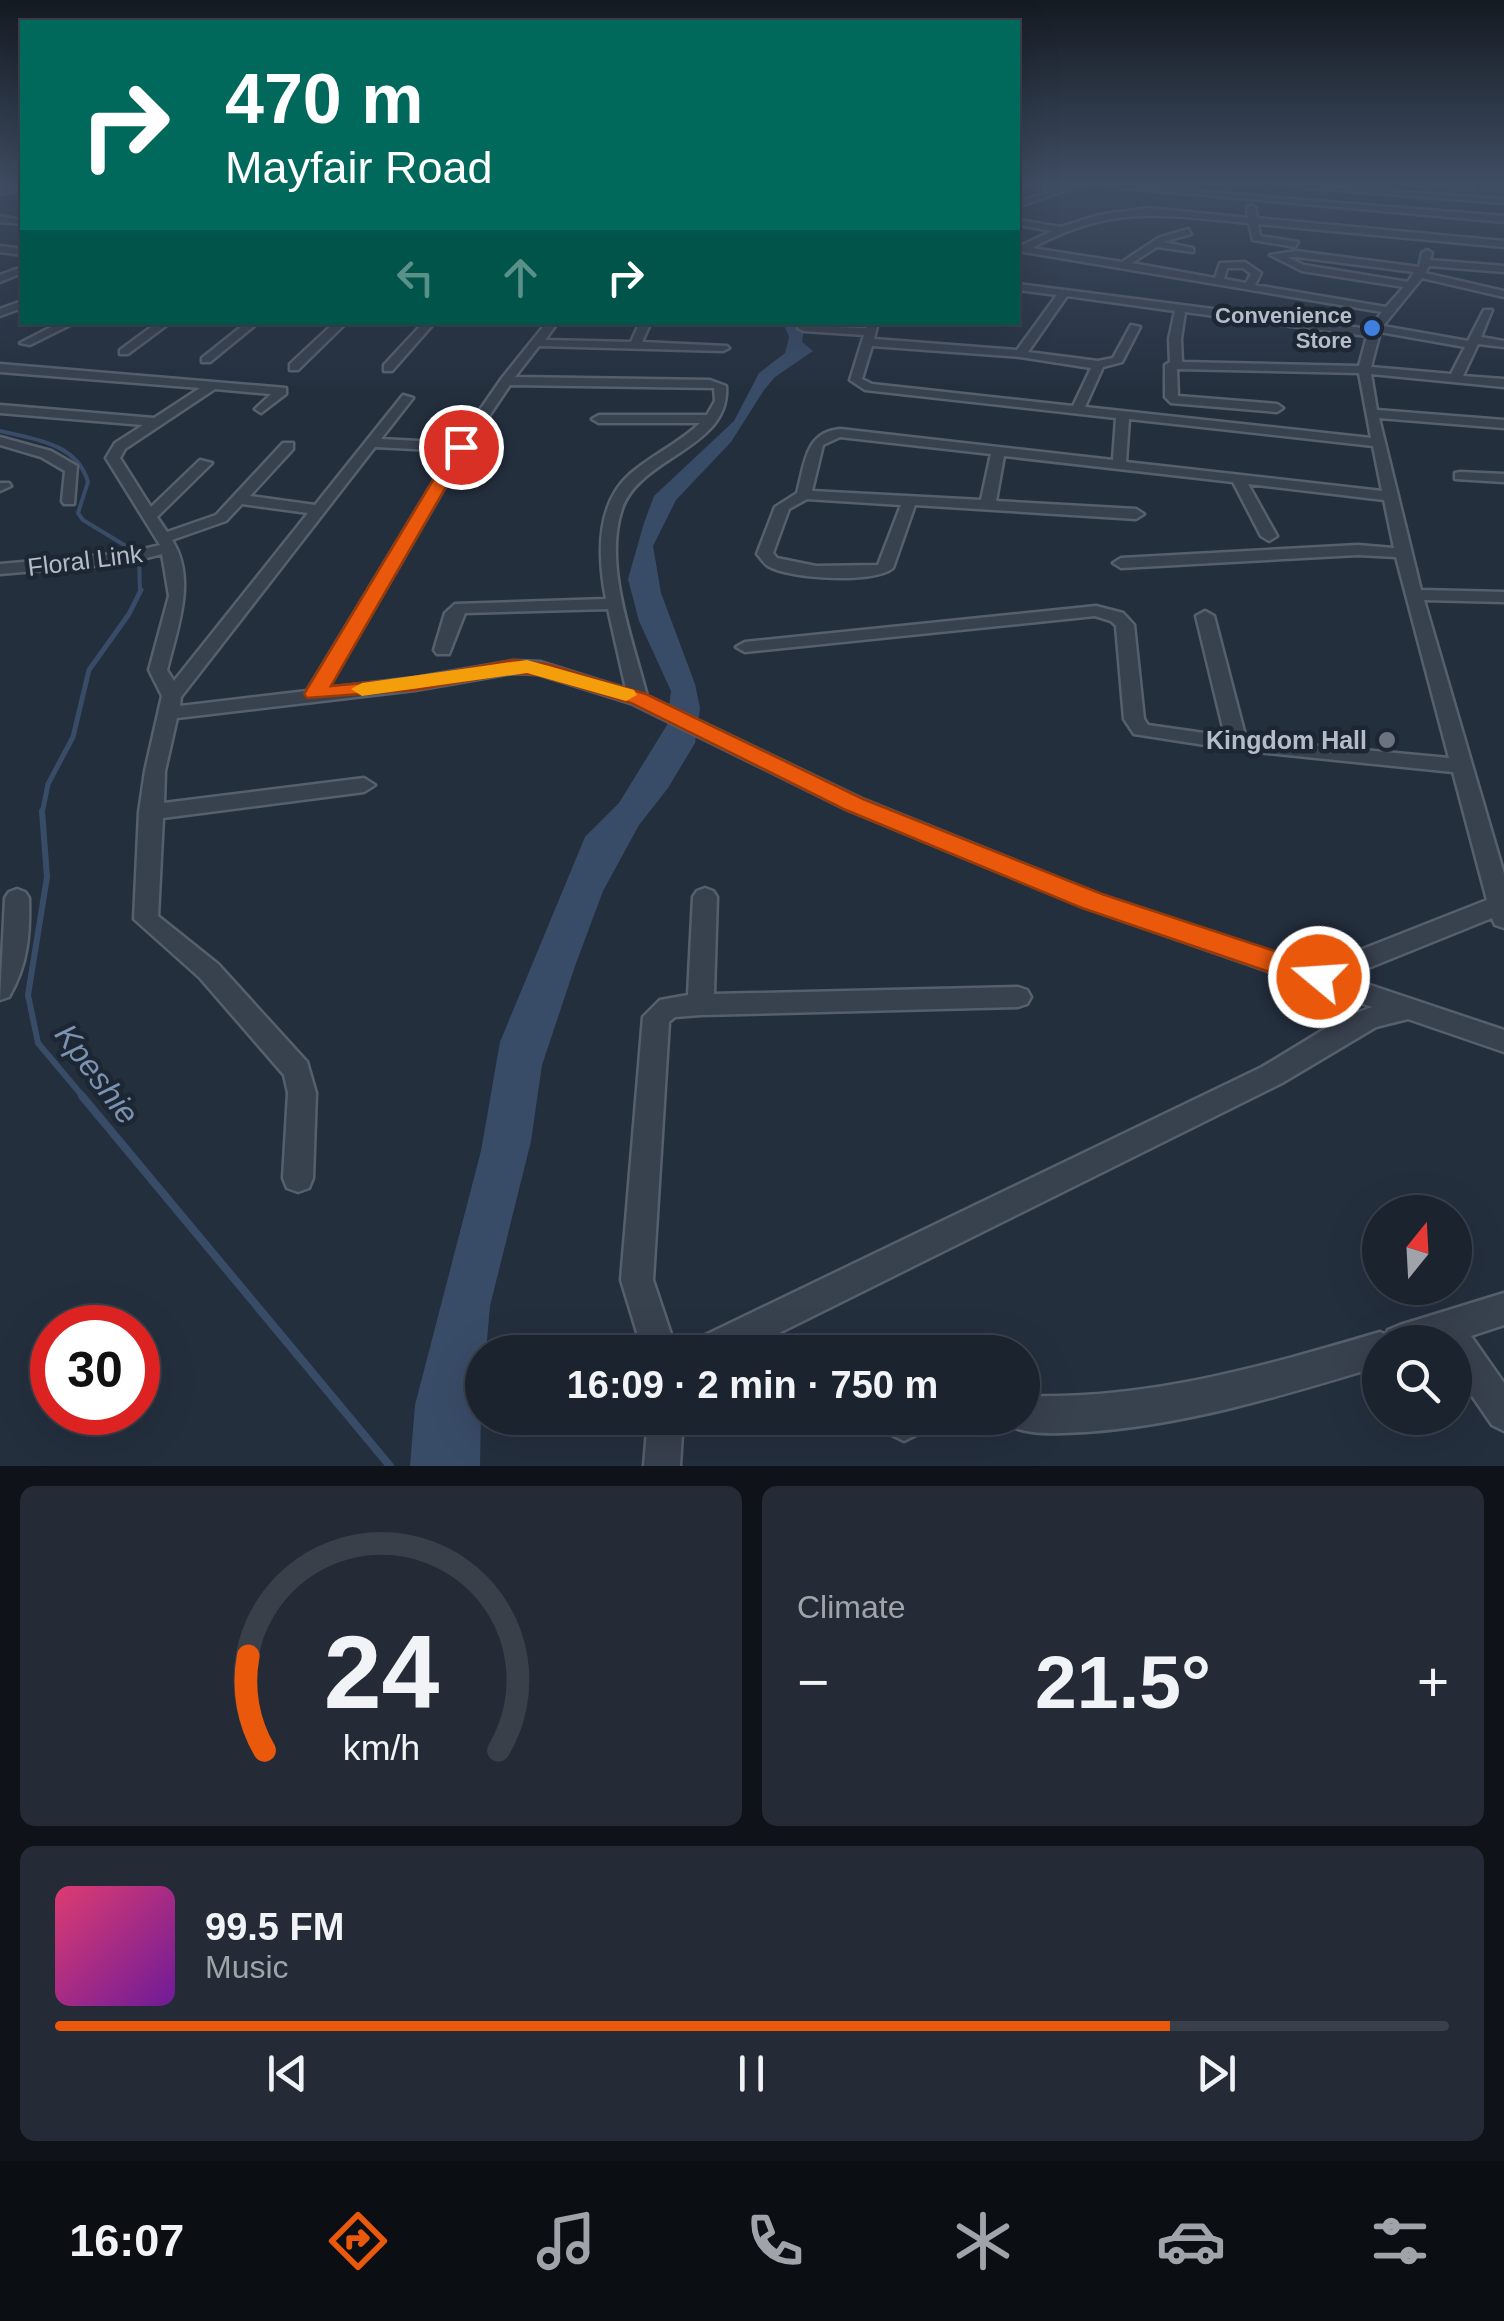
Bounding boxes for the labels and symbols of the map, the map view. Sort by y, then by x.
place label: Convenience Store [1215,303,1352,353]
marker: Convenience Store [1361,317,1383,339]
pin [419,405,504,490]
street label: Floral Link [26,539,144,581]
place label: Kingdom Hall [1206,726,1367,754]
marker: Kingdom Hall [1376,729,1398,751]
position arrow [1267,925,1371,1029]
water label: Kpeshie [48,1017,146,1131]
north arrow [1362,1195,1472,1305]
speed limit sign: 30 [30,1305,160,1435]

